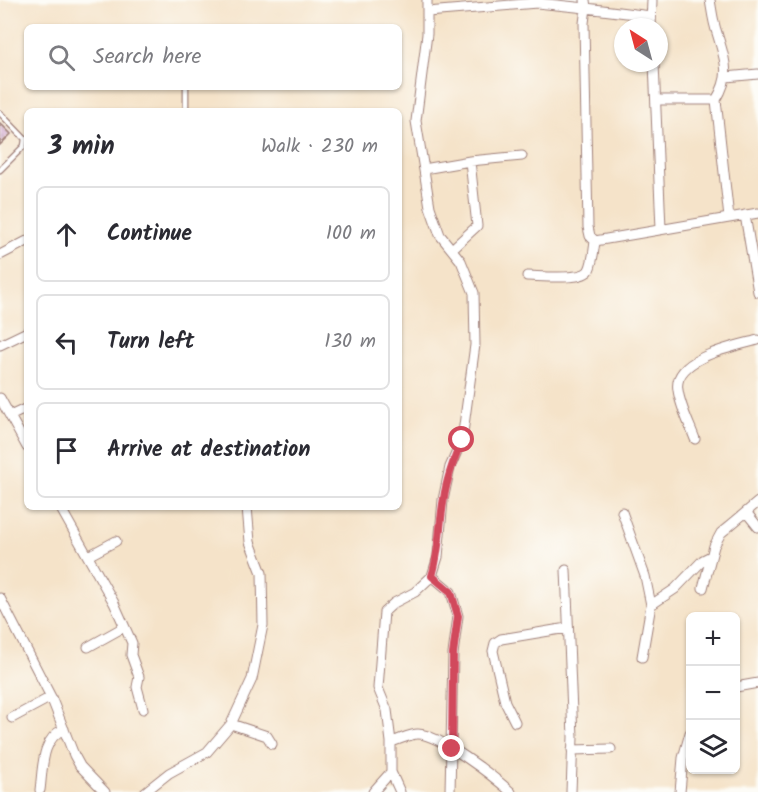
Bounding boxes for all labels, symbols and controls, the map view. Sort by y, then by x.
north arrow [614,18,668,72]
search box [24,24,402,90]
text: Search here [93,40,201,75]
icon: search [45,41,78,74]
text: 3 min [48,126,115,168]
text: Walk · 230 m [261,131,378,163]
text: Continue [107,217,192,252]
icon: ahead [50,218,83,251]
text: 100 m [326,218,376,250]
text: Turn left [107,325,194,360]
icon: left [50,326,83,359]
text: 130 m [324,326,376,358]
route start [448,426,474,452]
text: Arrive at destination [107,433,310,468]
icon: arrive [50,434,83,467]
map controls [686,612,740,774]
button: + [686,612,740,666]
button: − [686,666,740,720]
button: layers [686,720,740,774]
route end [438,735,464,761]

